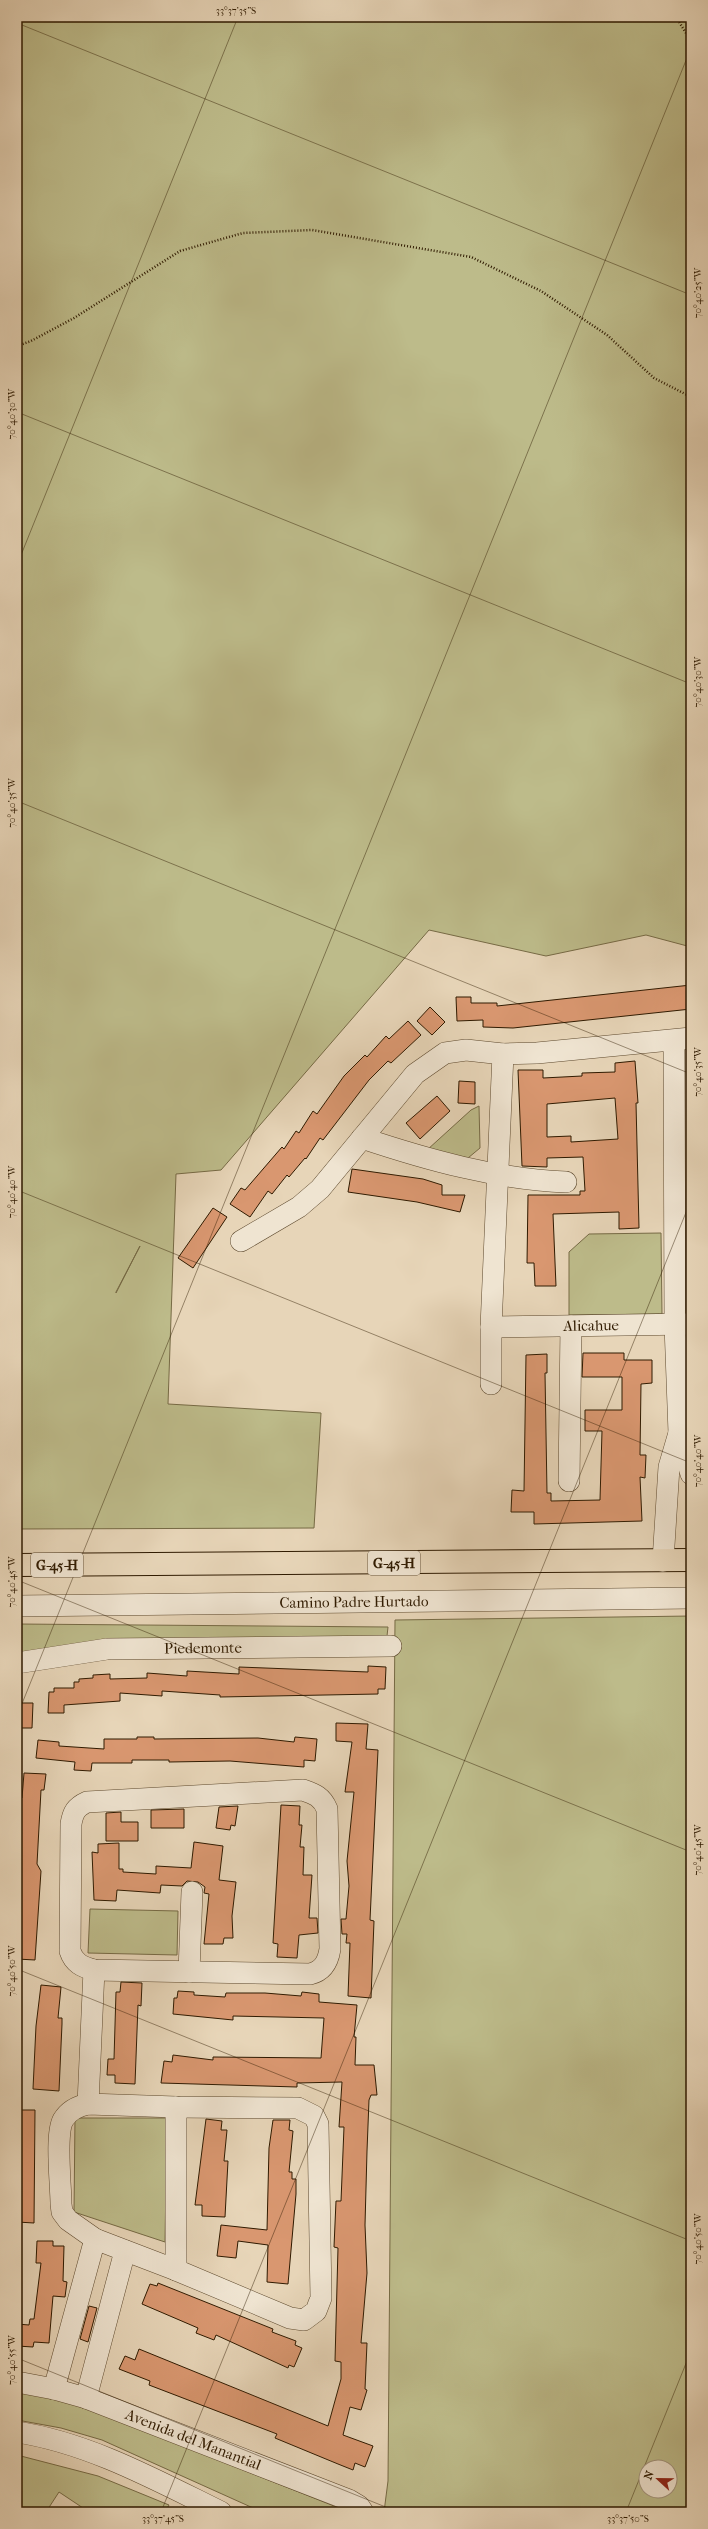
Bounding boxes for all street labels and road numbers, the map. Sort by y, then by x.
street label: Alicahue [562,1316,620,1335]
road number: G-45-H [368,1551,420,1575]
road number: G-45-H [31,1553,83,1577]
street label: Camino Padre Hurtado [279,1592,429,1612]
street label: Piedemonte [164,1639,242,1657]
street label: Avenida del Manantial [122,2405,264,2474]

